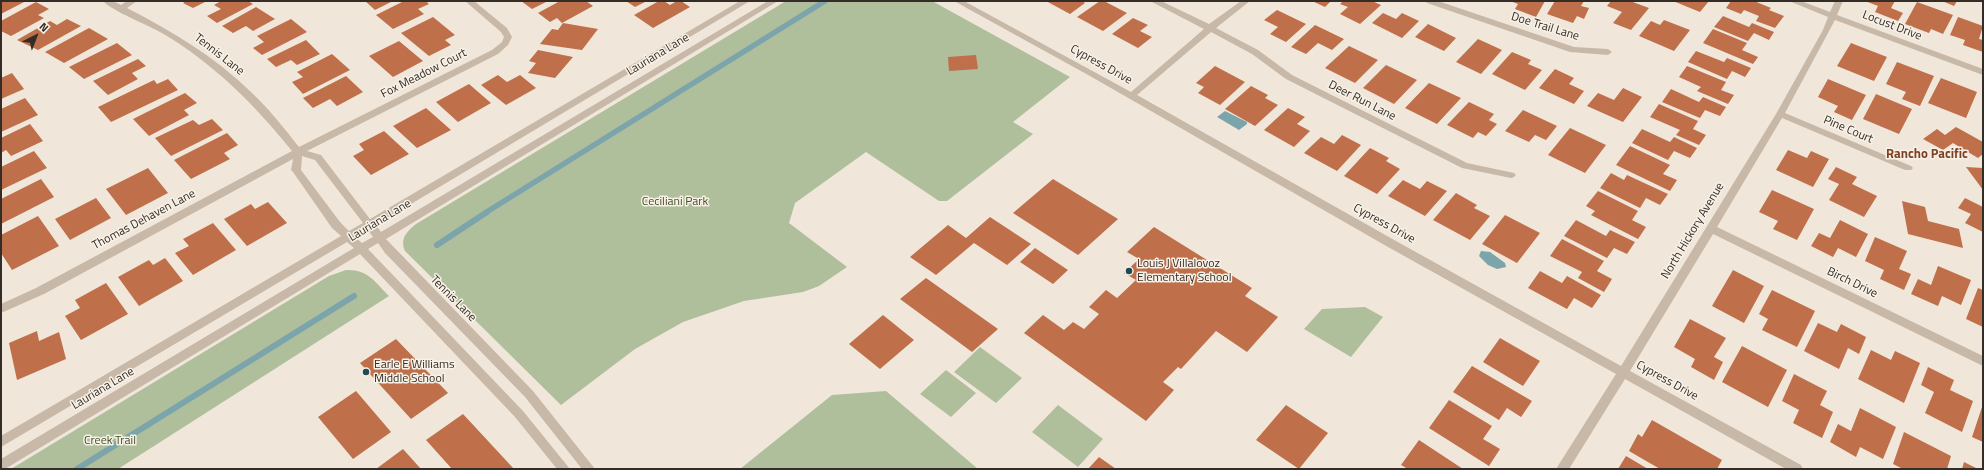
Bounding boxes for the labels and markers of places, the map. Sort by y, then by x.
place label: Louis J Villalovoz Elementary School [1137,257,1231,285]
marker: Louis J Villalovoz Elementary School [1124,266,1134,276]
place label: Earle E Williams Middle School [374,358,455,386]
marker: Earle E Williams Middle School [361,367,371,377]

